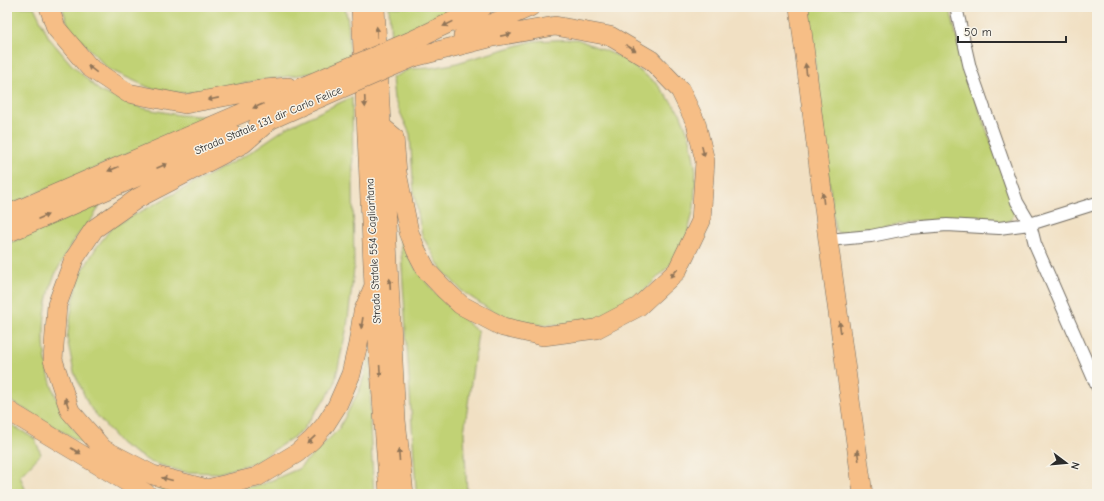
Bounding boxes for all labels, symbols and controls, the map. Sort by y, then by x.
scale bar [958,18,1066,44]
one-way arrow [442,21,453,27]
text: 50 m [964,25,992,39]
one-way arrow [373,26,380,38]
one-way arrow [500,32,512,38]
one-way arrow [625,45,637,52]
one-way arrow [803,63,809,75]
one-way arrow [87,64,98,73]
street label: Strada Statale 131 dir Carlo Felice [193,83,344,157]
one-way arrow [207,96,219,102]
one-way arrow [362,96,369,108]
one-way arrow [253,103,264,109]
one-way arrow [700,144,706,157]
one-way arrow [157,163,168,169]
one-way arrow [108,166,119,172]
street label: Strada Statale 554 Cagliaritana [363,178,384,324]
one-way arrow [820,192,826,204]
one-way arrow [37,214,49,220]
one-way arrow [669,268,679,278]
one-way arrow [386,278,393,290]
one-way arrow [359,317,365,329]
one-way arrow [837,320,843,333]
one-way arrow [377,365,384,377]
one-way arrow [64,397,70,409]
one-way arrow [306,435,316,445]
north arrow [1046,443,1086,483]
one-way arrow [70,448,82,455]
one-way arrow [396,449,403,461]
one-way arrow [855,449,861,461]
text: N [1068,460,1082,471]
one-way arrow [161,476,173,482]

